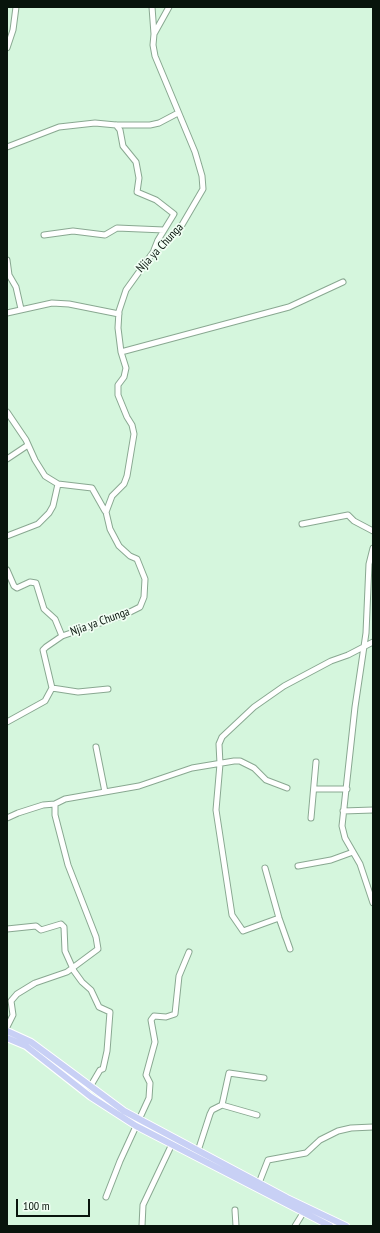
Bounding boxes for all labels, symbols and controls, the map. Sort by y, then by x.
street label: Njia ya Chunga [134,220,186,276]
street label: Njia ya Chunga [68,605,132,639]
scale bar [18,1191,92,1217]
text: 100 m [23,1198,50,1213]

